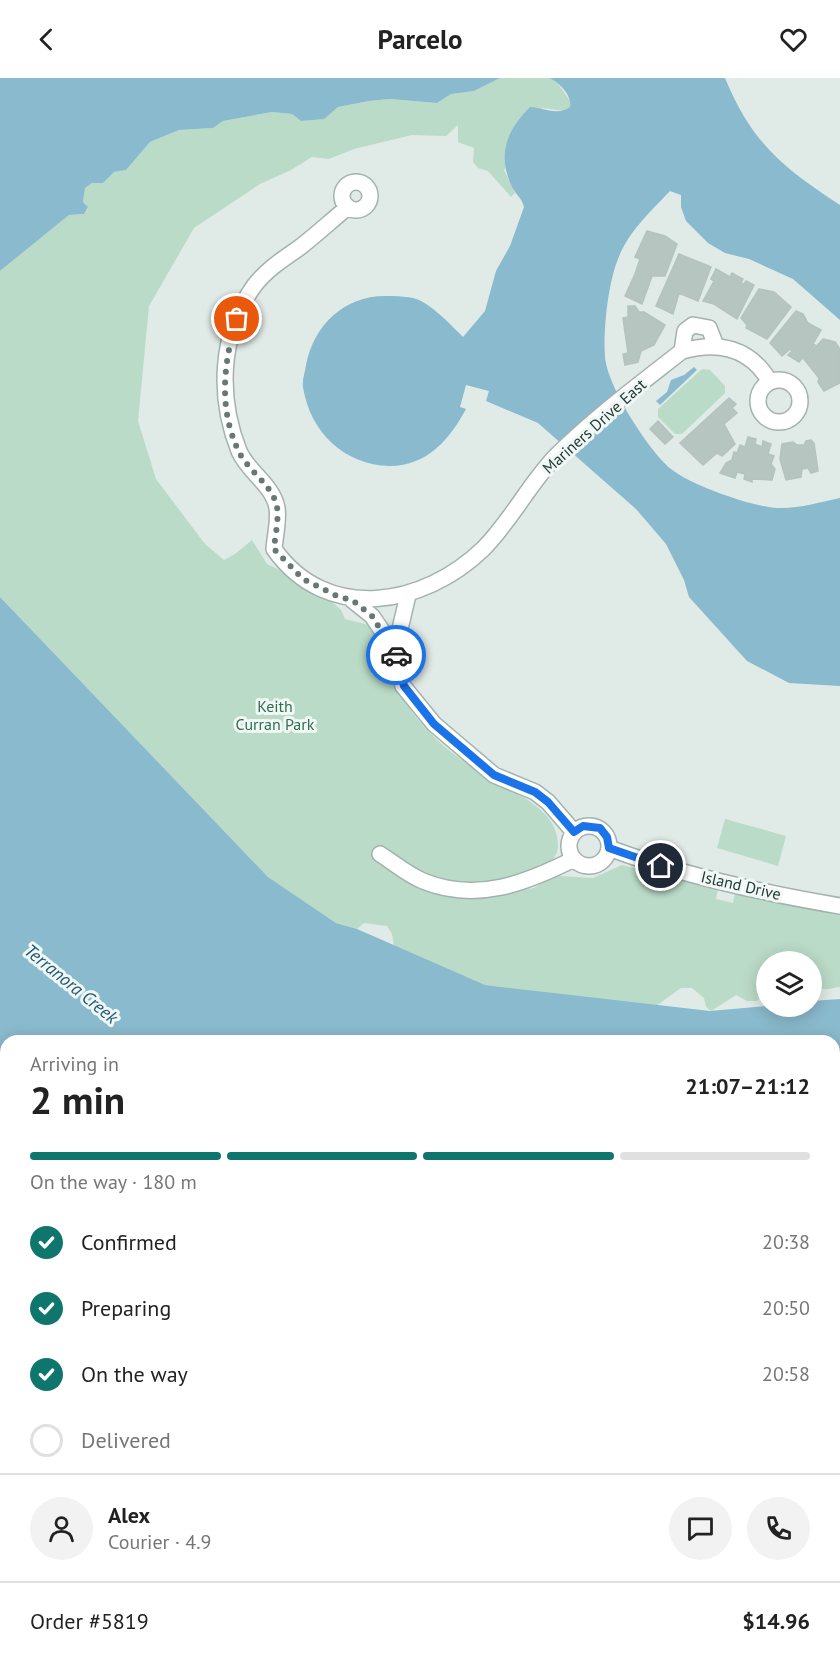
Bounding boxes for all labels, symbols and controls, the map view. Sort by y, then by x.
text: Parcelo [378,22,462,56]
icon: back [30,23,63,56]
icon: heart [777,23,810,56]
pin [211,293,262,344]
icon: bag [220,302,253,335]
street label: Mariners Drive East [538,374,650,478]
courier [366,625,426,685]
icon: car [380,639,413,672]
park label: Keith Curran Park [236,696,315,734]
pin [635,840,686,891]
icon: home [644,849,677,882]
street label: Island Drive [699,866,783,904]
water label: Terranora Creek [20,939,124,1029]
map controls [756,951,822,1017]
button: layers [756,951,822,1017]
text: Arriving in [30,1051,119,1077]
text: 21:07–21:12 [685,1072,810,1100]
text: 2 min [30,1074,125,1125]
text: On the way · 180 m [30,1169,197,1195]
icon: check [30,1226,63,1259]
text: Confirmed [81,1228,177,1256]
text: 20:38 [762,1229,810,1255]
icon: check [30,1292,63,1325]
text: Preparing [81,1294,171,1322]
text: 20:50 [762,1295,810,1321]
icon: check [30,1358,63,1391]
text: On the way [81,1360,188,1388]
text: 20:58 [762,1361,810,1387]
text: Delivered [81,1426,171,1454]
button: person [30,1497,93,1560]
button: chat [669,1497,732,1560]
button: phone [747,1497,810,1560]
text: Alex [108,1501,150,1529]
text: Courier · 4.9 [108,1529,211,1555]
text: Order #5819 [30,1607,149,1635]
text: $14.96 [742,1607,810,1635]

